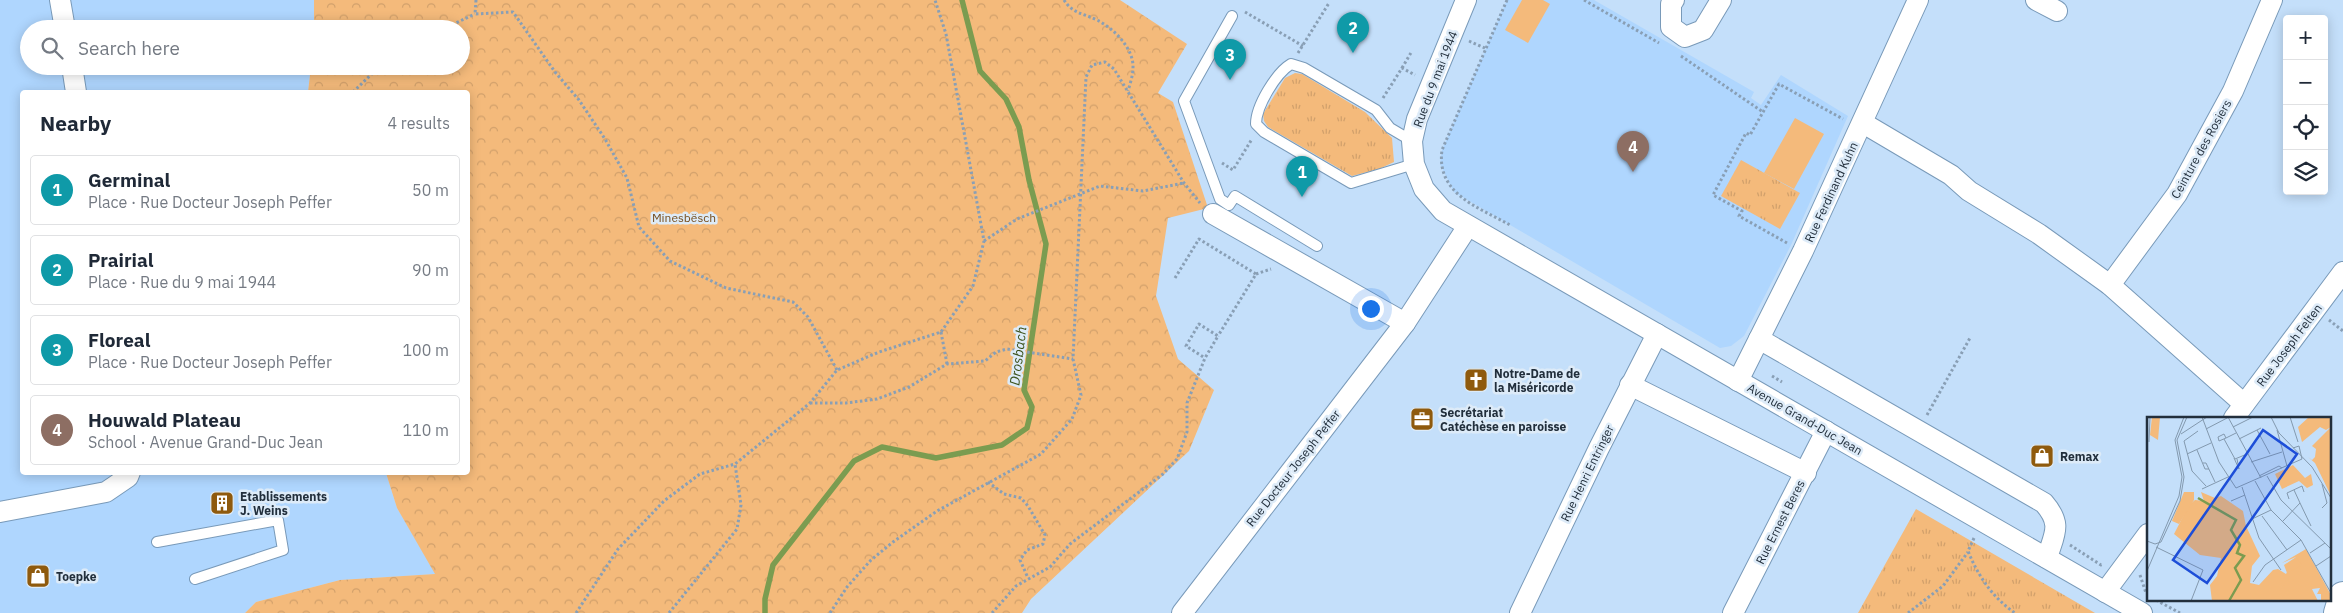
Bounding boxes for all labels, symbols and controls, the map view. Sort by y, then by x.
pin: 2 [1337,12,1369,53]
map controls [2283,15,2328,195]
button: + [2283,15,2328,60]
search box [20,20,470,75]
street label: Rue du 9 mai 1944 [1410,29,1460,129]
icon: search [38,34,66,62]
text: Search here [78,36,180,60]
pin: 3 [1214,39,1246,80]
button: − [2283,60,2328,105]
street label: Ceinture des Rosiers [2168,97,2234,201]
button: locate [2283,105,2328,150]
text: Nearby [40,109,111,137]
text: 4 results [387,113,450,133]
pin: 4 [1617,131,1649,172]
street label: Rue Ferdinand Kuhn [1801,139,1861,245]
button: layers [2283,150,2328,195]
pin: 1 [1286,156,1318,197]
text: Germinal [88,168,170,192]
text: 1 [52,180,62,200]
text: 50 m [412,180,449,200]
text: Place · Rue Docteur Joseph Peffer [88,192,332,212]
park label: Minesbësch [652,210,716,225]
text: Prairial [88,248,154,272]
text: 2 [52,260,62,280]
text: 90 m [412,260,449,280]
text: Place · Rue du 9 mai 1944 [88,272,276,292]
your location [1358,296,1384,322]
street label: Rue Joseph Felten [2253,301,2325,389]
water label: Drosbach [1005,325,1031,387]
text: Floreal [88,328,150,352]
text: 3 [52,340,62,360]
text: 100 m [402,340,449,360]
text: Place · Rue Docteur Joseph Peffer [88,352,332,372]
place label: Notre-Dame de la Miséricorde [1494,366,1580,395]
church icon: Notre-Dame de la Miséricorde [1463,367,1489,393]
street label: Avenue Grand-Duc Jean [1745,380,1865,458]
place label: Secrétariat Catéchèse en paroisse [1440,405,1566,434]
street label: Rue Docteur Joseph Peffer [1243,406,1344,529]
office icon: Secrétariat Catéchèse en paroisse [1409,406,1435,432]
text: Houwald Plateau [88,408,241,432]
inset map [2147,417,2330,600]
text: 4 [52,420,62,440]
text: 110 m [402,420,449,440]
street label: Rue Henri Entringer [1557,422,1617,524]
text: School · Avenue Grand-Duc Jean [88,432,323,452]
shop icon: Remax [2029,443,2055,469]
place label: Remax [2060,449,2099,464]
street label: Rue Ernest Beres [1752,477,1808,567]
place label: Etablissements J. Weins [240,489,327,518]
building icon: Etablissements J. Weins [209,490,235,516]
shop icon: Toepke [25,563,51,589]
place label: Toepke [56,569,97,584]

